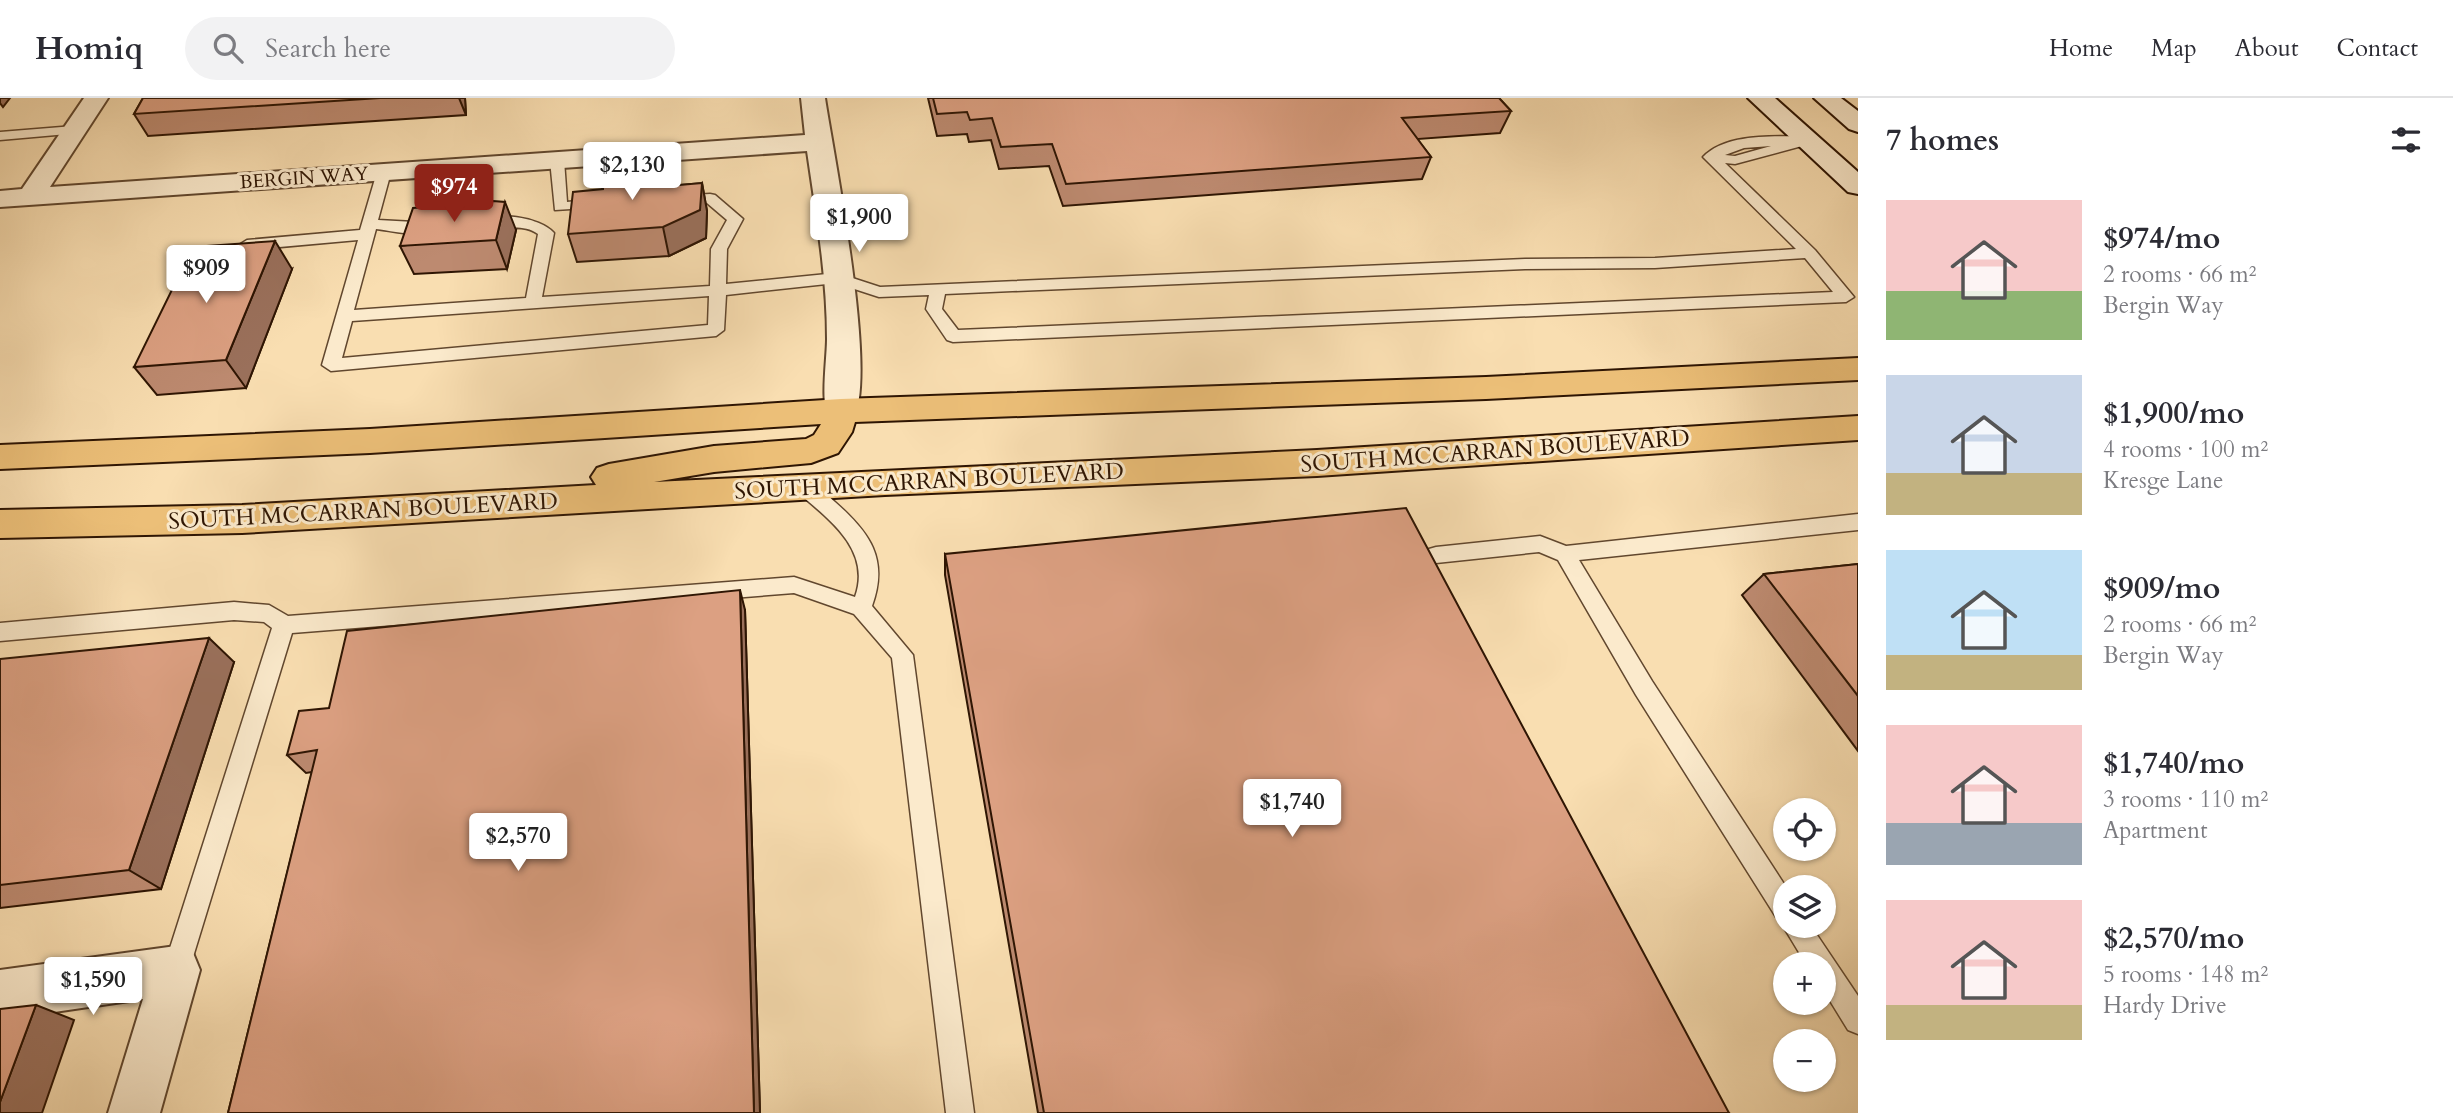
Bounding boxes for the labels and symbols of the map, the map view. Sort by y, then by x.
pin: $2,130 [575,142,689,202]
street label: BERGIN WAY [239,160,370,195]
pin: $974 [413,164,495,224]
pin: $1,900 [802,194,916,254]
pin: $909 [165,246,247,305]
street label: SOUTH MCCARRAN BOULEVARD [1299,422,1691,480]
street label: SOUTH MCCARRAN BOULEVARD [733,455,1125,507]
street label: SOUTH MCCARRAN BOULEVARD [167,485,559,537]
pin: $1,740 [1235,780,1349,839]
pin: $2,570 [461,814,575,873]
pin: $1,590 [36,958,150,1017]

